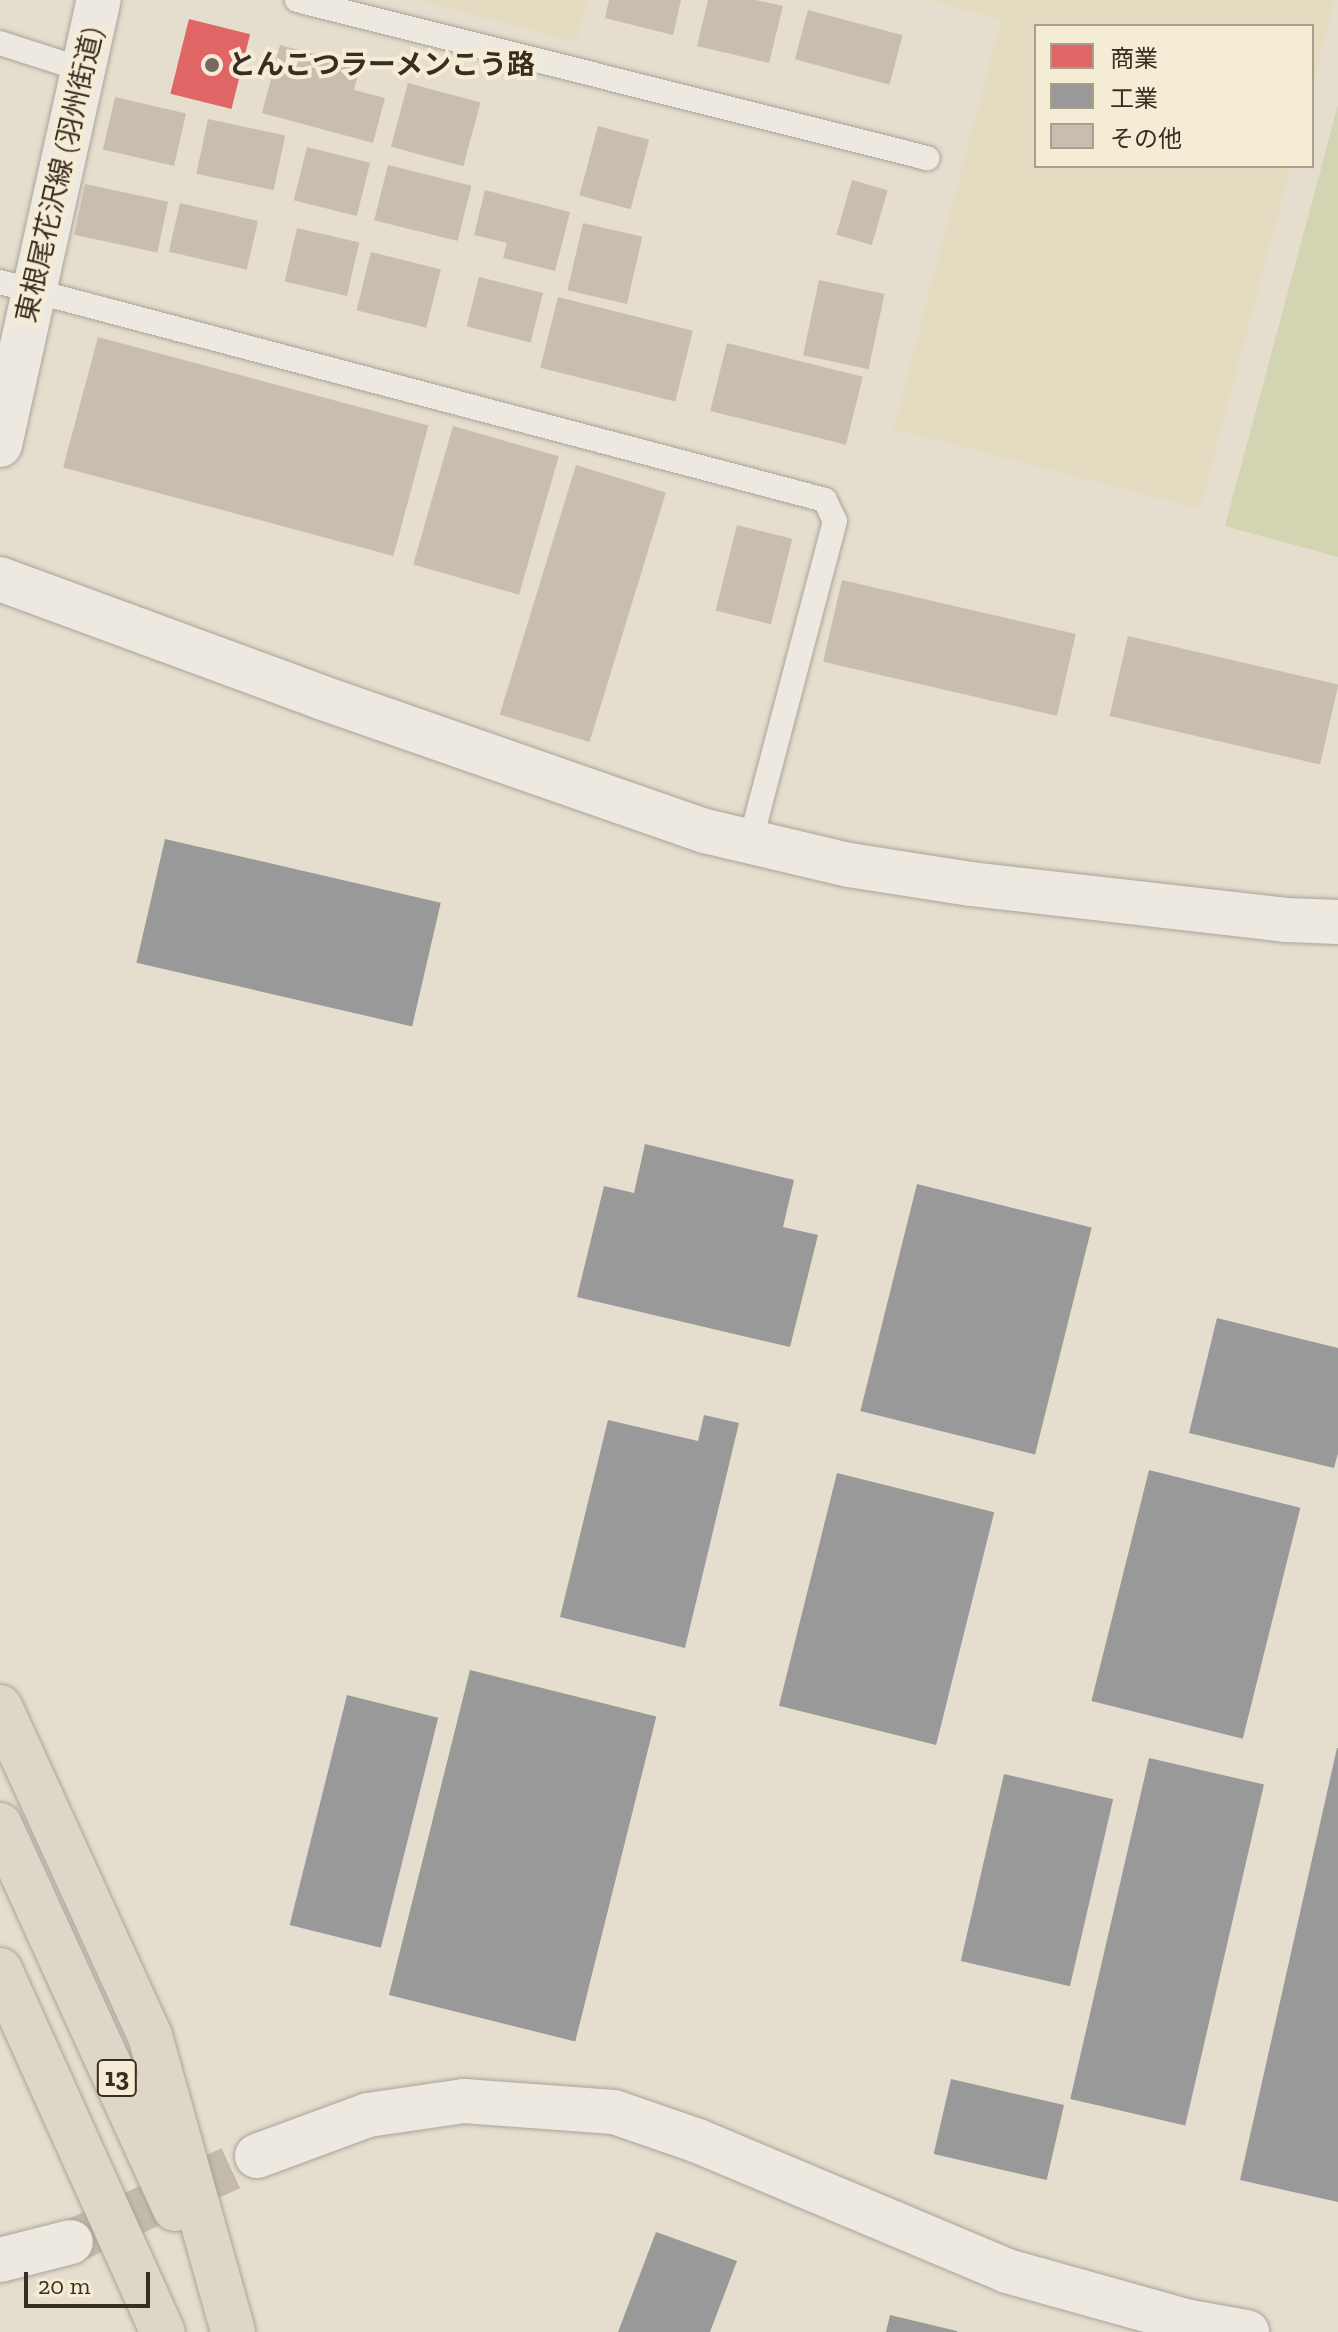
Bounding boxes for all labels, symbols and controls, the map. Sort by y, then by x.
street label: 東根尾花沢線 (羽州街道) [10,24,110,326]
legend [1034,24,1314,168]
text: 商業 [1110,44,1158,73]
place label: とんこつラーメンこう路 [228,48,536,82]
marker: とんこつラーメンこう路 [203,56,221,74]
text: 工業 [1110,84,1158,113]
text: その他 [1110,124,1182,153]
road number: 13 [95,2056,139,2100]
scale bar [28,2256,154,2306]
text: 20 m [38,2271,90,2300]

